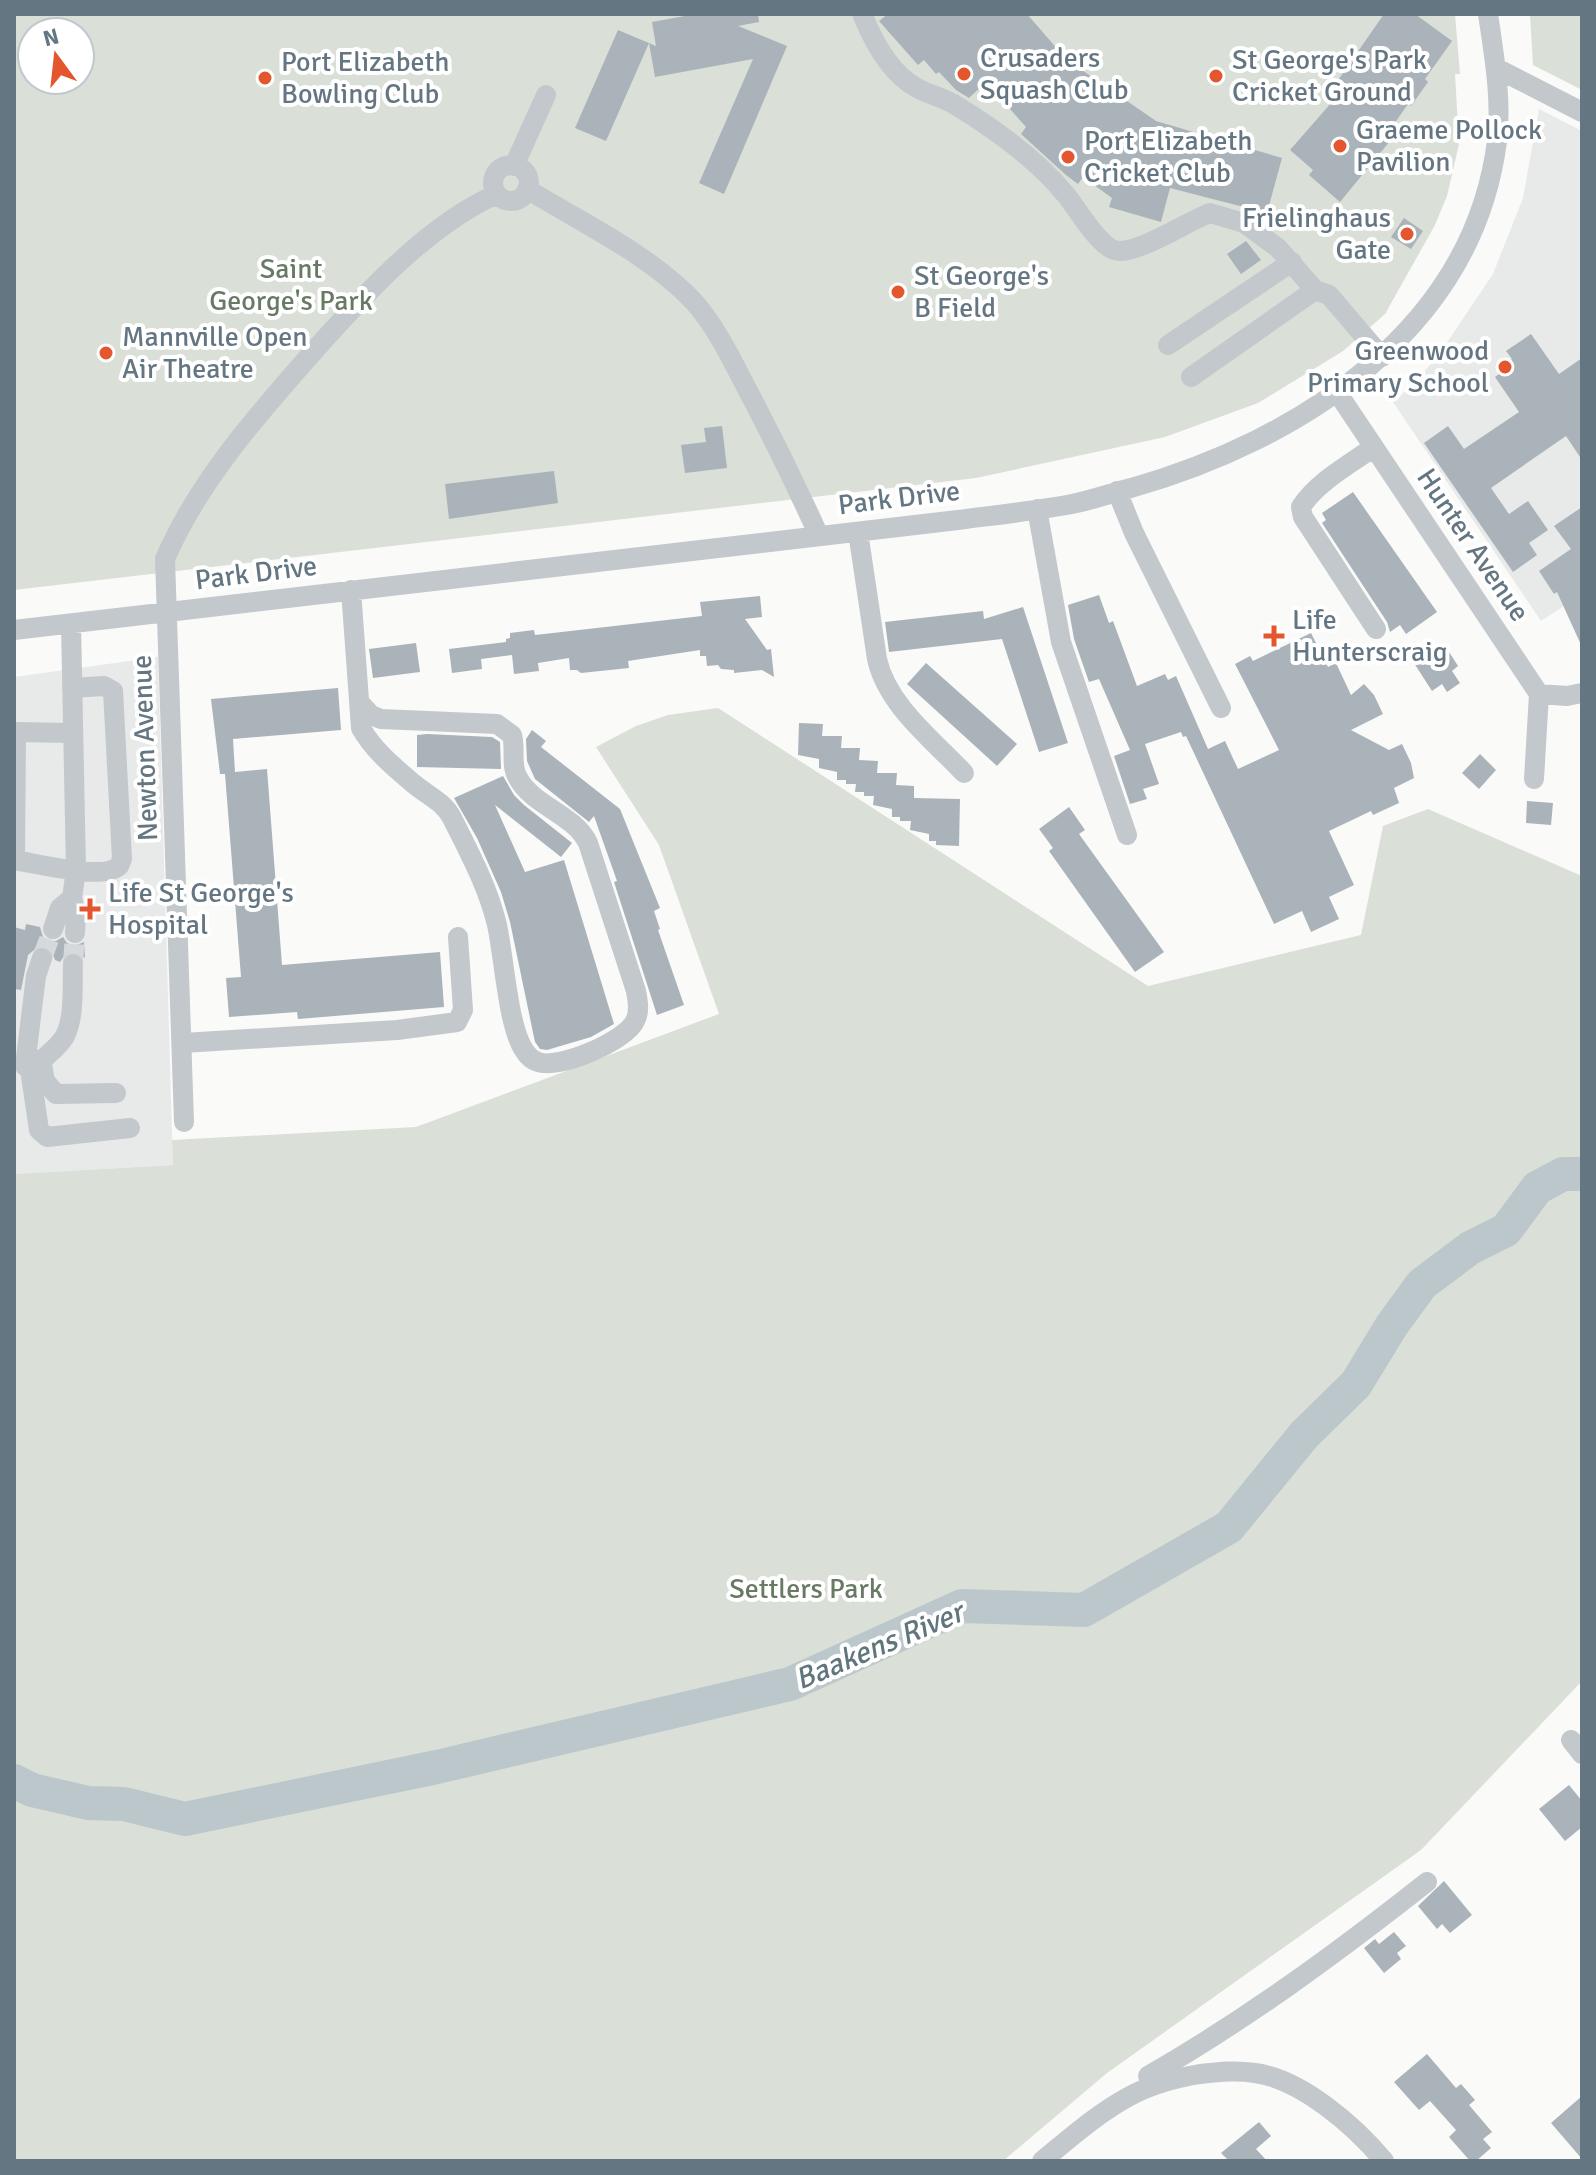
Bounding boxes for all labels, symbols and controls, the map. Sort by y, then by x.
north arrow [16,16,96,96]
text: N [40,22,62,52]
place label: Crusaders Squash Club [980,41,1128,107]
place label: St George's Park Cricket Ground [1232,43,1427,109]
place label: Port Elizabeth Bowling Club [281,45,450,111]
marker: Crusaders Squash Club [955,65,973,83]
marker: St George's Park Cricket Ground [1207,67,1225,85]
marker: Port Elizabeth Bowling Club [256,69,274,87]
place label: Graeme Pollock Pavilion [1356,113,1542,179]
place label: Port Elizabeth Cricket Club [1084,124,1253,190]
marker: Graeme Pollock Pavilion [1331,137,1349,155]
marker: Port Elizabeth Cricket Club [1059,148,1077,166]
place label: Frielinghaus Gate [1242,201,1391,267]
marker: Frielinghaus Gate [1398,225,1416,243]
park label: Saint George's Park [209,252,373,318]
place label: St George's B Field [914,259,1049,325]
marker: St George's B Field [889,283,907,301]
place label: Mannville Open Air Theatre [122,320,308,386]
place label: Greenwood Primary School [1307,334,1489,400]
marker: Mannville Open Air Theatre [97,344,115,362]
marker: Greenwood Primary School [1496,358,1514,376]
street label: Hunter Avenue [1409,462,1537,628]
street label: Park Drive [836,474,962,522]
street label: Park Drive [193,549,319,597]
place label: Life Hunterscraig [1292,603,1448,669]
marker: Life Hunterscraig [1263,625,1285,647]
street label: Newton Avenue [125,654,165,842]
place label: Life St George's Hospital [108,876,294,942]
marker: Life St George's Hospital [79,898,101,920]
park label: Settlers Park [729,1572,883,1606]
water label: Baakens River [789,1592,972,1698]

